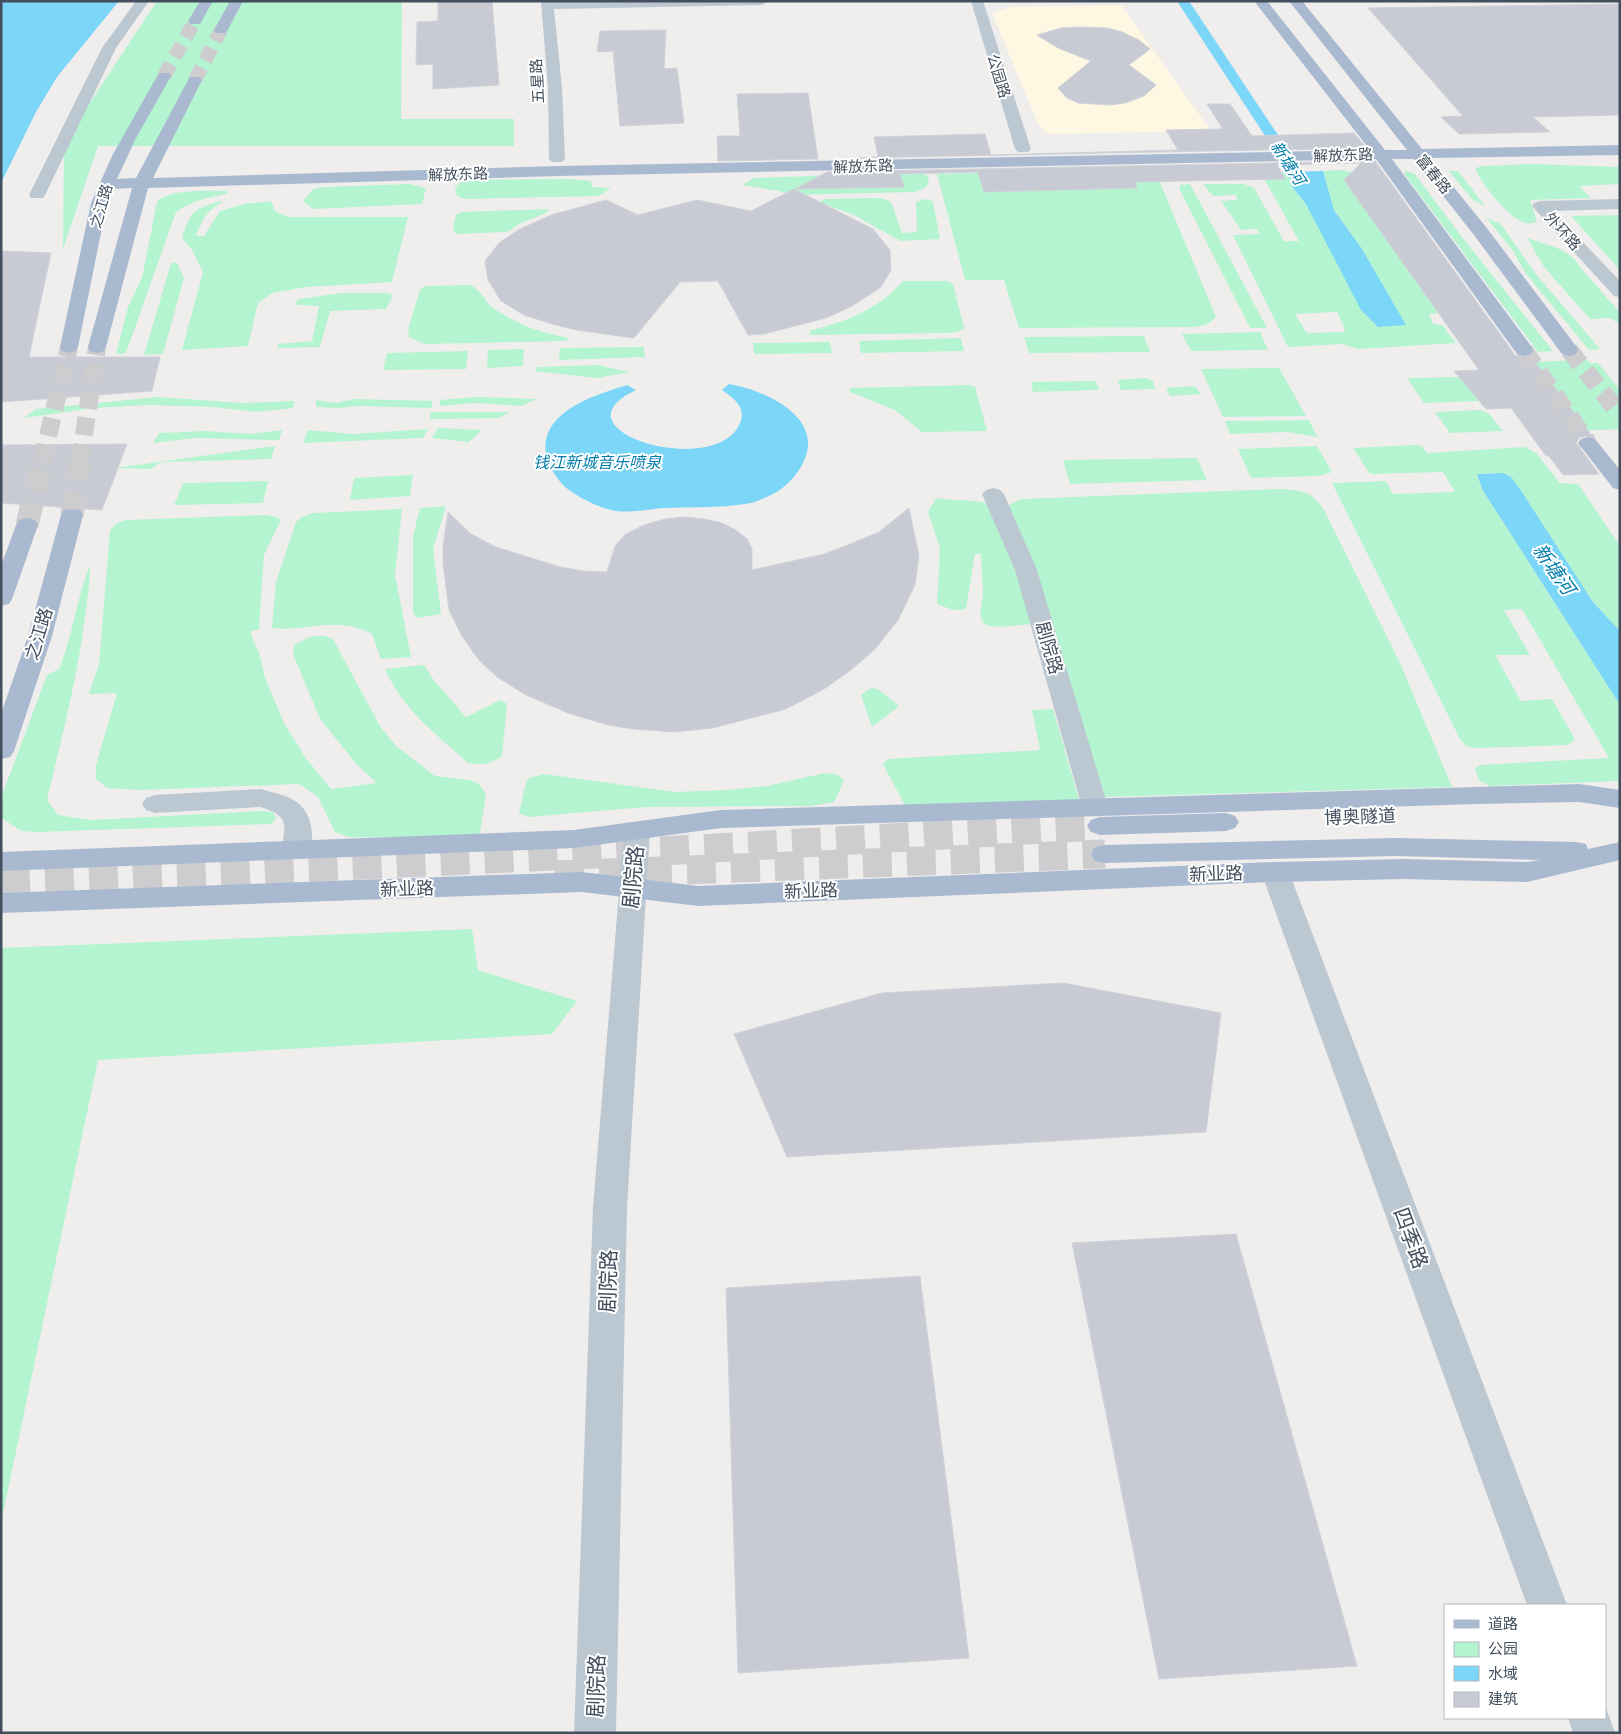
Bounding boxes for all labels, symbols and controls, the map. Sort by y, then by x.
street label: 公园路 [984,52,1014,100]
street label: 五星路 [527,58,547,104]
water label: 新塘河 [1268,138,1310,190]
street label: 解放东路 [1313,145,1373,165]
street label: 富春路 [1413,151,1455,197]
street label: 解放东路 [833,156,893,176]
street label: 解放东路 [428,164,488,184]
street label: 之江路 [87,182,115,230]
street label: 外环路 [1542,209,1584,253]
water label: 钱江新城音乐喷泉 [533,454,662,471]
water label: 新塘河 [1529,540,1581,602]
street label: 之江路 [22,605,56,663]
street label: 剧院路 [1032,619,1066,677]
street label: 博奥隧道 [1324,806,1396,828]
street label: 剧院路 [619,845,647,909]
street label: 新业路 [1189,863,1243,885]
street label: 新业路 [380,878,434,900]
street label: 新业路 [784,880,838,902]
street label: 四季路 [1389,1204,1433,1272]
street label: 剧院路 [595,1249,621,1313]
legend [1444,1604,1606,1719]
text: 道路 [1488,1615,1518,1632]
text: 公园 [1488,1640,1518,1657]
street label: 剧院路 [583,1654,609,1718]
text: 水域 [1488,1665,1518,1682]
text: 建筑 [1488,1690,1518,1707]

